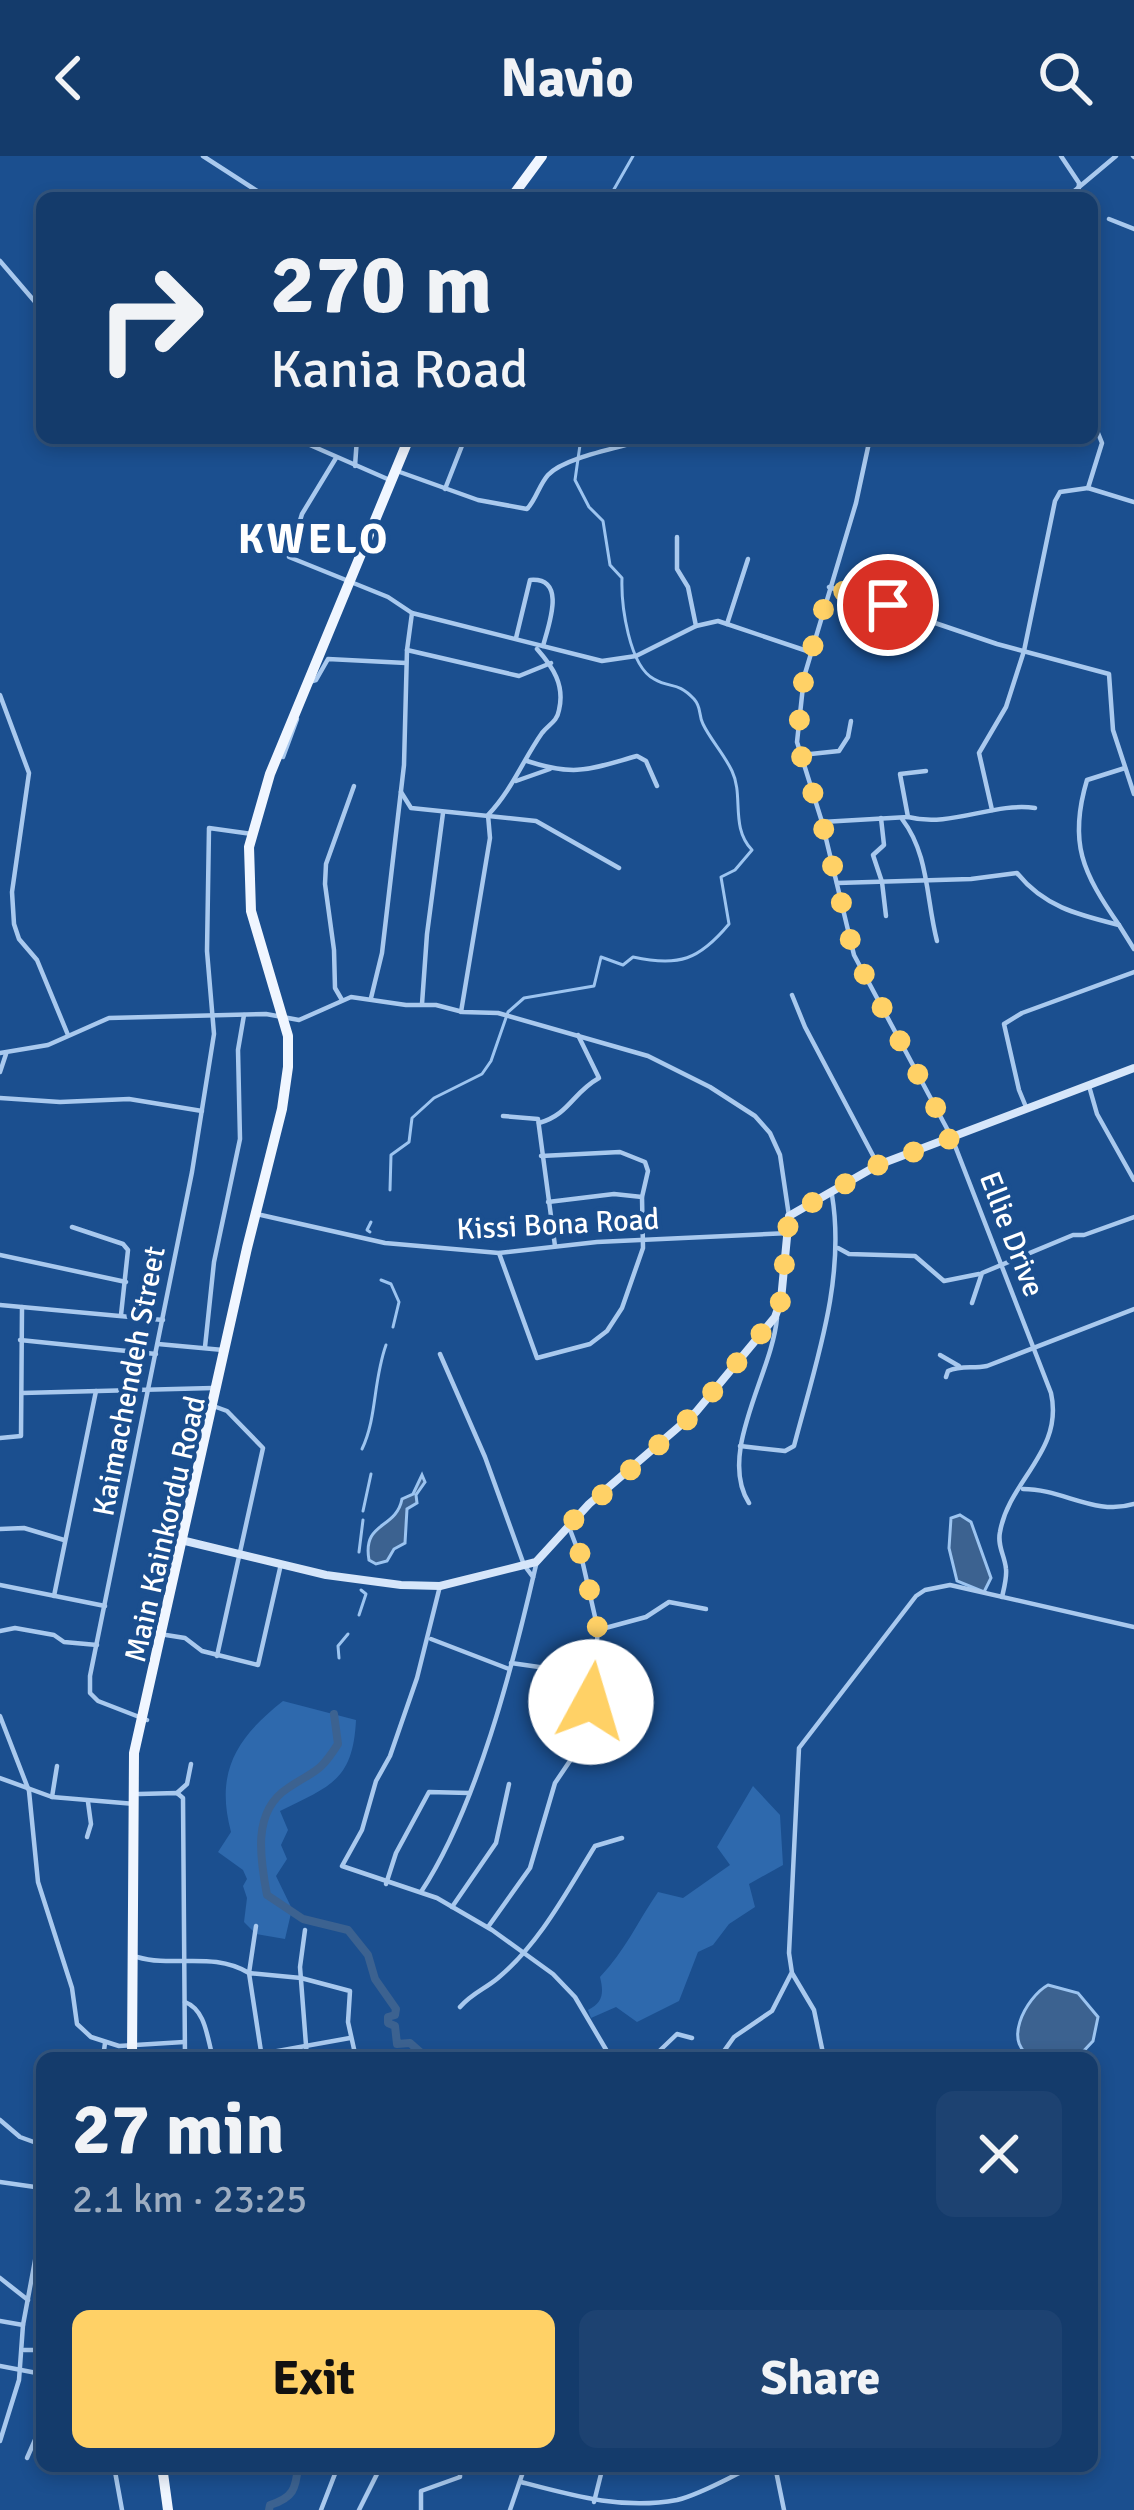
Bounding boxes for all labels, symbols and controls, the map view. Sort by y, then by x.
icon: back [36,45,102,111]
text: Navio [500,45,634,112]
icon: search [1032,45,1098,111]
text: 270 m [270,233,492,337]
icon: right [72,240,228,396]
text: Kania Road [270,336,529,403]
district label: KWELO [238,514,390,565]
pin [837,554,939,656]
icon: arrive [855,572,921,638]
street label: Ellie Drive [971,1166,1052,1302]
street label: Kissi Bona Road [456,1201,660,1248]
street label: Kaimachendeh Street [85,1243,174,1519]
street label: Main Kainkordu Road [117,1392,214,1666]
position arrow [528,1639,654,1765]
text: 27 min [72,2085,285,2174]
button: close [936,2091,1062,2217]
text: 2.1 km · 23:25 [72,2175,307,2223]
button: Exit [72,2310,555,2448]
button: Share [579,2310,1062,2448]

